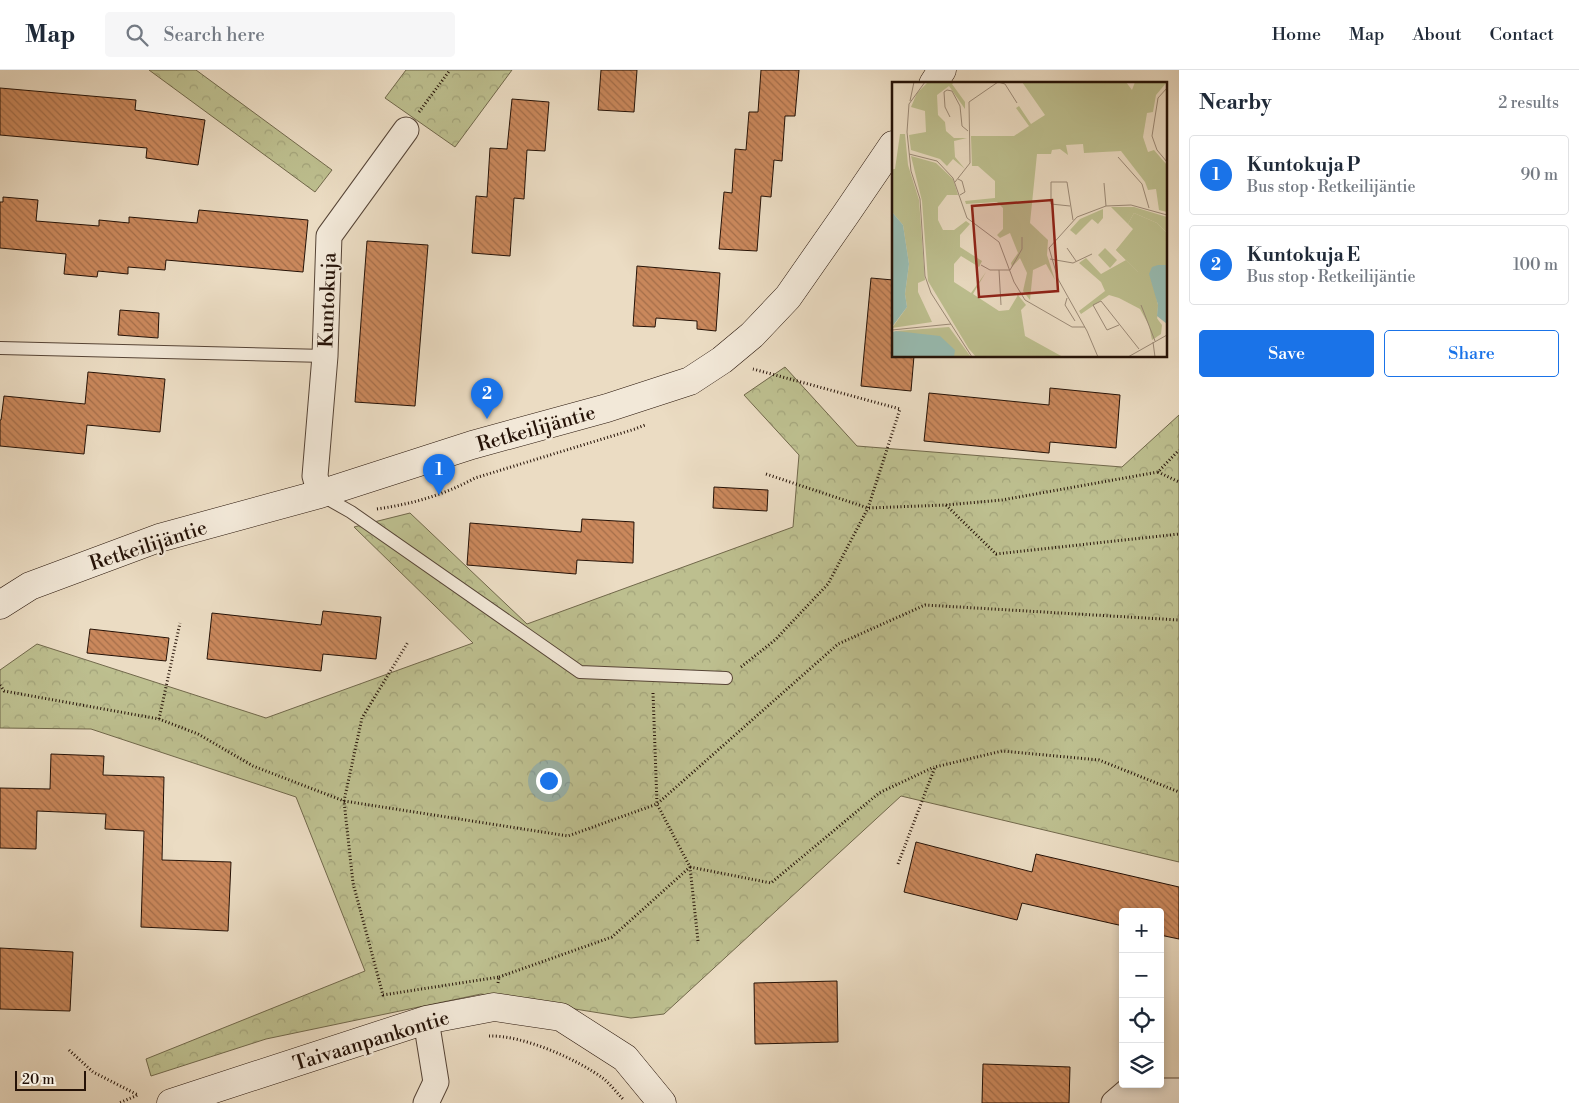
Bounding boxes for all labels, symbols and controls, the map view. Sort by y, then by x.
search box [105,12,455,57]
text: Map [25,20,75,50]
icon: search [123,21,151,49]
text: Search here [163,23,265,47]
text: Home [1272,23,1321,46]
text: Map [1349,23,1385,46]
text: About [1413,23,1462,46]
text: Contact [1490,23,1554,46]
inset map [892,82,1166,358]
text: Nearby [1199,90,1272,116]
text: 2 results [1498,93,1559,113]
text: Kuntokuja P [1247,153,1360,177]
text: 1 [1212,165,1220,185]
text: 90 m [1520,165,1558,185]
text: Bus stop · Retkeilijäntie [1247,177,1416,197]
text: Kuntokuja E [1247,243,1360,267]
street label: Kuntokuja [314,251,343,348]
text: 2 [1211,255,1221,275]
text: 100 m [1513,255,1558,275]
text: Bus stop · Retkeilijäntie [1247,267,1416,287]
button: Save [1199,330,1374,377]
button: Share [1384,330,1559,377]
pin: 2 [471,378,503,419]
street label: Retkeilijäntie [474,401,599,458]
pin: 1 [423,454,455,495]
street label: Retkeilijäntie [86,516,211,577]
your location [536,768,562,794]
map controls [1119,908,1164,1088]
button: + [1119,908,1164,953]
button: − [1119,953,1164,998]
button: locate [1119,998,1164,1043]
street label: Taivaanpankontie [290,1006,453,1077]
button: layers [1119,1043,1164,1088]
scale bar [15,1068,86,1091]
text: 20 m [22,1071,54,1089]

